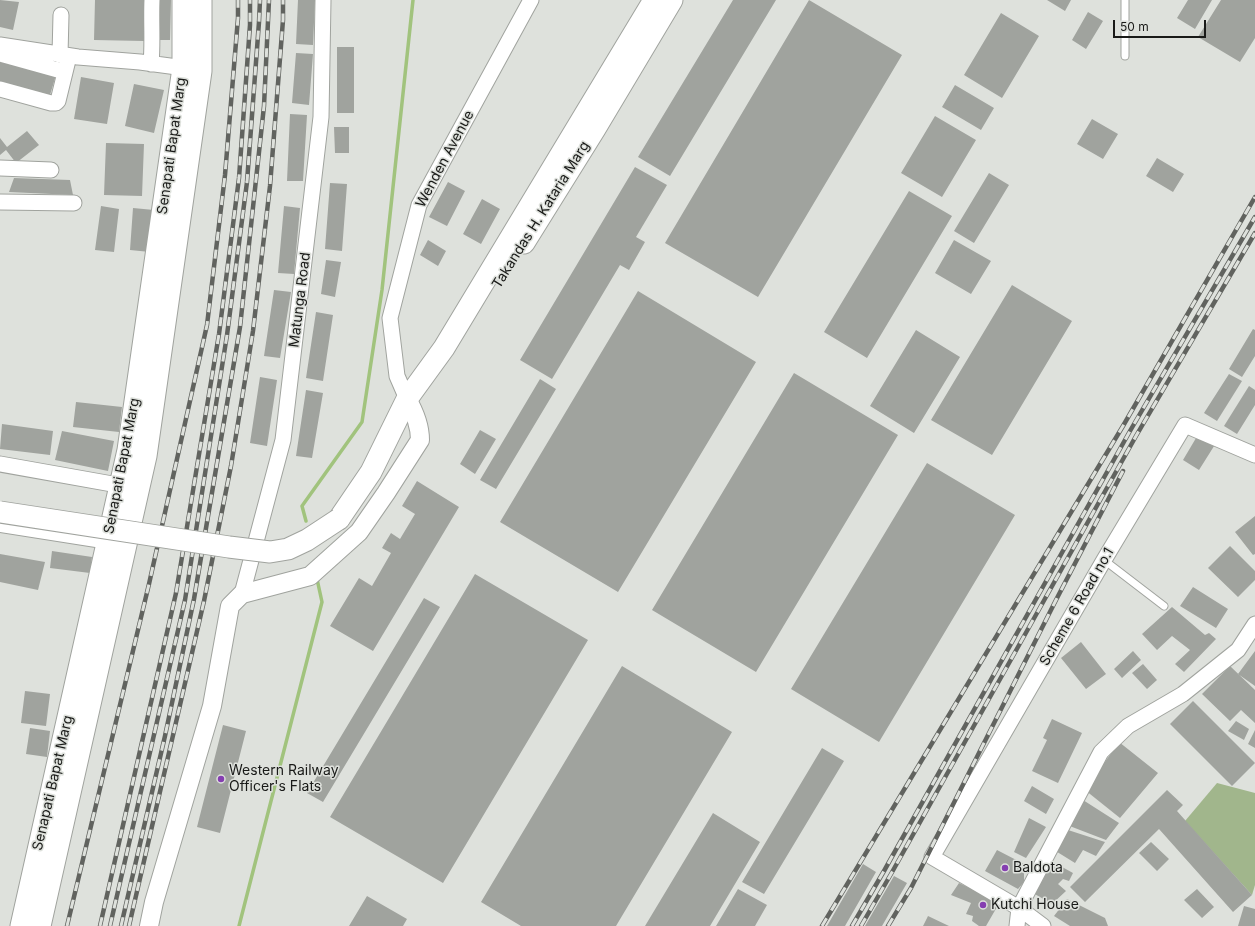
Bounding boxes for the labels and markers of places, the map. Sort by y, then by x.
place label: Western Railway Officer's Flats [229,763,339,796]
marker: Western Railway Officer's Flats [216,774,226,784]
place label: Baldota [1013,860,1063,876]
marker: Baldota [1000,863,1010,873]
place label: Kutchi House [991,897,1079,913]
marker: Kutchi House [978,900,988,910]

